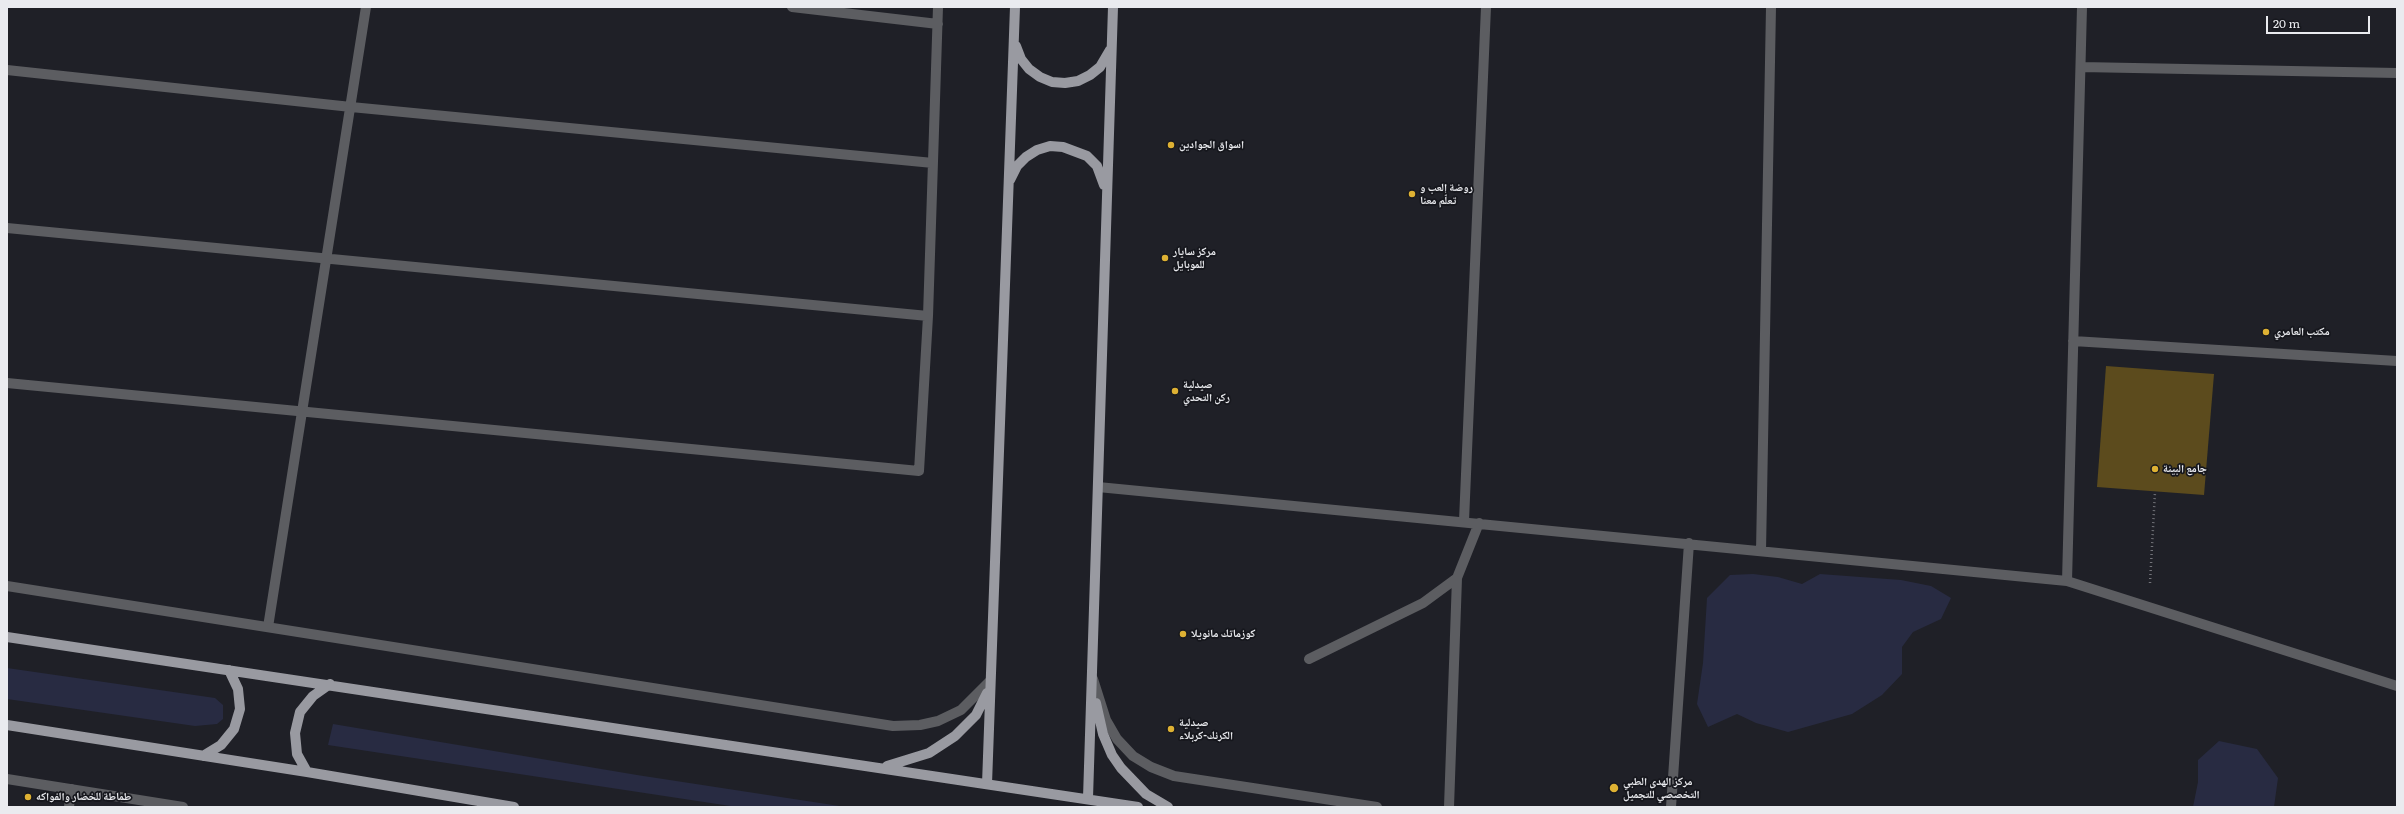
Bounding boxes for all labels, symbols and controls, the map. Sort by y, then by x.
scale bar [2268,8,2372,34]
text: 20 m [2273,14,2300,32]
place label: اسواق الجوادين [1179,138,1244,152]
marker: اسواق الجوادين [1166,140,1176,150]
place label: روضة إلعب و تعلّم معنا [1420,181,1473,207]
marker: روضة إلعب و تعلّم معنا [1407,189,1417,199]
place label: مركز سايار للموبايل [1173,245,1216,271]
marker: مركز سايار للموبايل [1160,253,1170,263]
place label: مكتب العامري [2274,325,2330,339]
marker: مكتب العامري [2261,327,2271,337]
place label: صيدلية ركن التحدي [1183,378,1230,404]
marker: صيدلية ركن التحدي [1170,386,1180,396]
place label: جامع البينة [2163,462,2207,476]
marker: جامع البينة [2150,464,2160,474]
place label: كوزماتك مانويلا [1191,627,1255,641]
marker: كوزماتك مانويلا [1178,629,1188,639]
place label: صيدلية الكرنك-كربلاء [1179,716,1233,742]
marker: صيدلية الكرنك-كربلاء [1166,724,1176,734]
place label: مركز الهدى الطبي التخصصي للتجميل [1623,775,1700,801]
marker: مركز الهدى الطبي التخصصي للتجميل [1608,782,1620,794]
place label: طماطة للخضار والفواكه [36,790,131,804]
marker: طماطة للخضار والفواكه [23,792,33,802]

